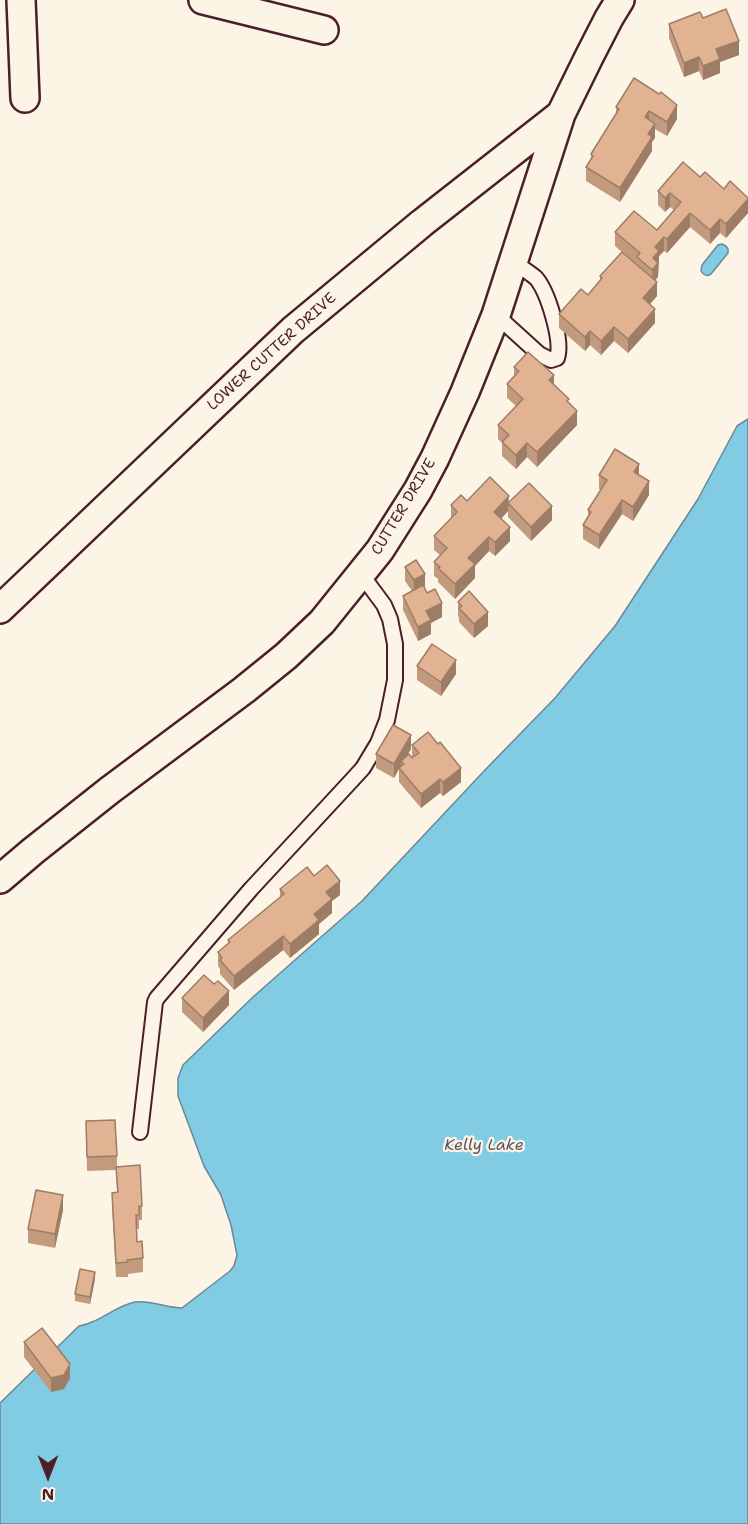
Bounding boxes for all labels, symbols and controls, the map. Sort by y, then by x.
street label: LOWER CUTTER DRIVE [204,289,340,415]
street label: CUTTER DRIVE [368,455,440,559]
water label: Kelly Lake [444,1136,524,1156]
north arrow [18,1446,78,1506]
text: N [42,1484,54,1505]

